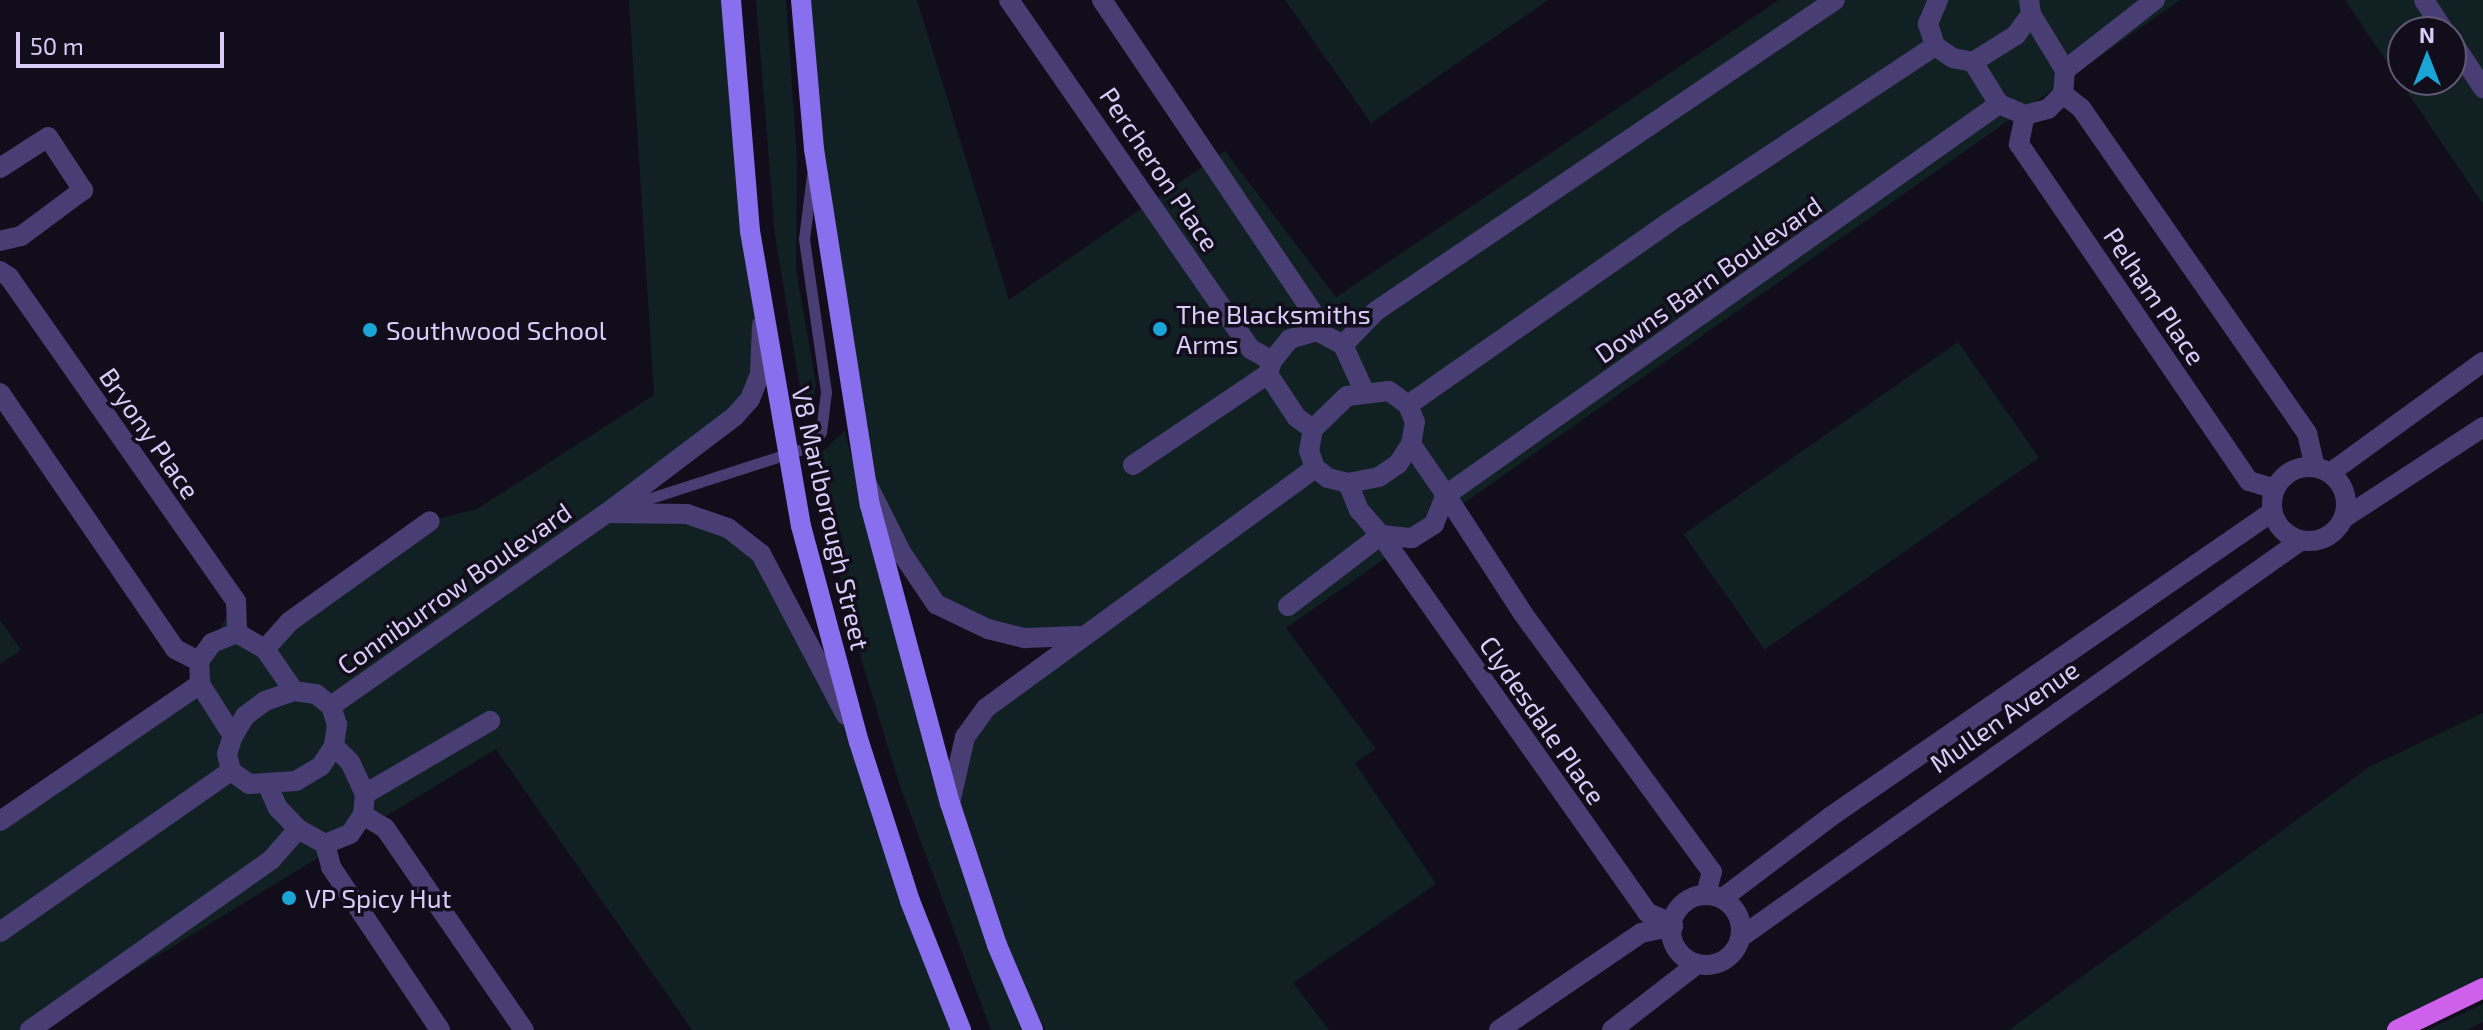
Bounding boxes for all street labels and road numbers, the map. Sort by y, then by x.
street label: Percheron Place [1094,81,1226,257]
street label: Downs Barn Boulevard [1589,189,1827,369]
street label: Pelham Place [2098,222,2212,370]
street label: Bryony Place [93,361,207,505]
street label: V8 Marlborough Street [785,383,877,653]
street label: Conniburrow Boulevard [331,495,577,681]
street label: Clydesdale Place [1473,630,1613,810]
street label: Mullen Avenue [1923,653,2085,779]

